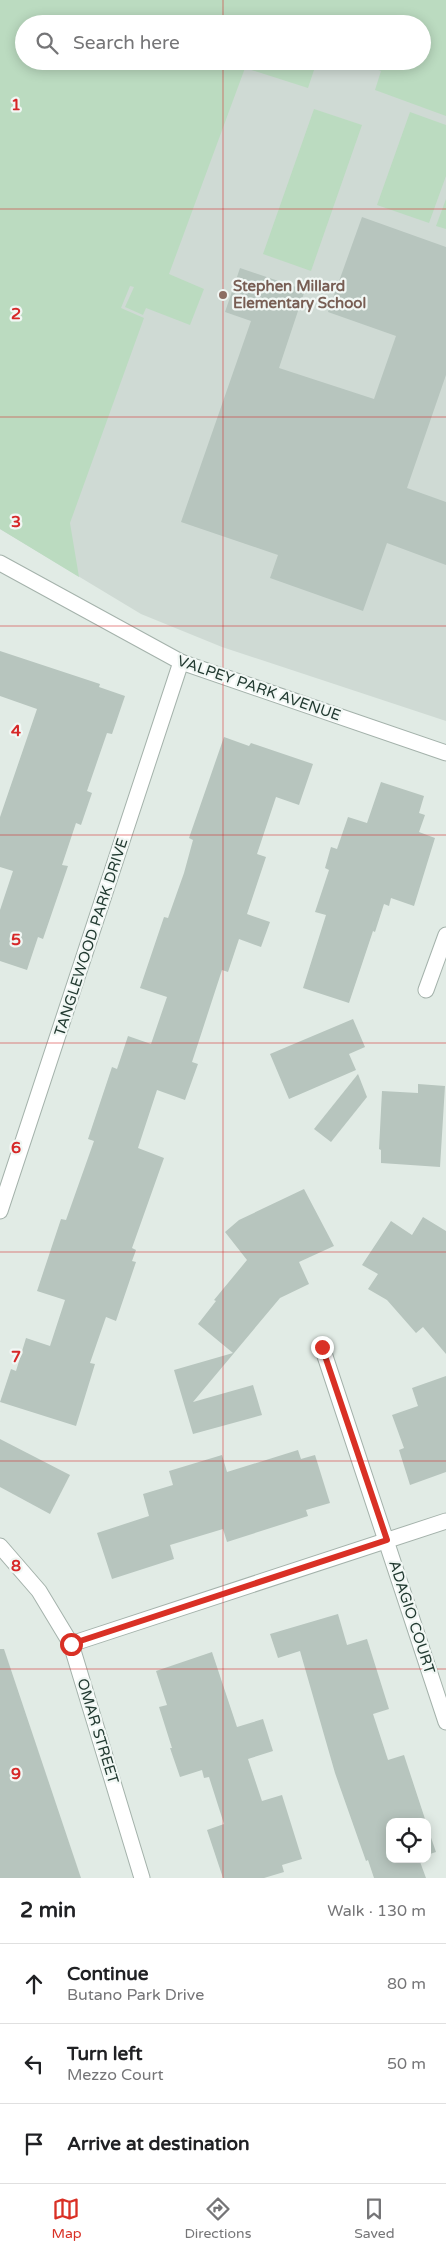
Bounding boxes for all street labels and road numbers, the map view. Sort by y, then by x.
street label: VALPEY PARK AVENUE [175,652,343,724]
street label: TANGLEWOOD PARK DRIVE [50,836,132,1038]
street label: ADAGIO COURT [385,1558,439,1676]
street label: OMAR STREET [73,1676,123,1786]

